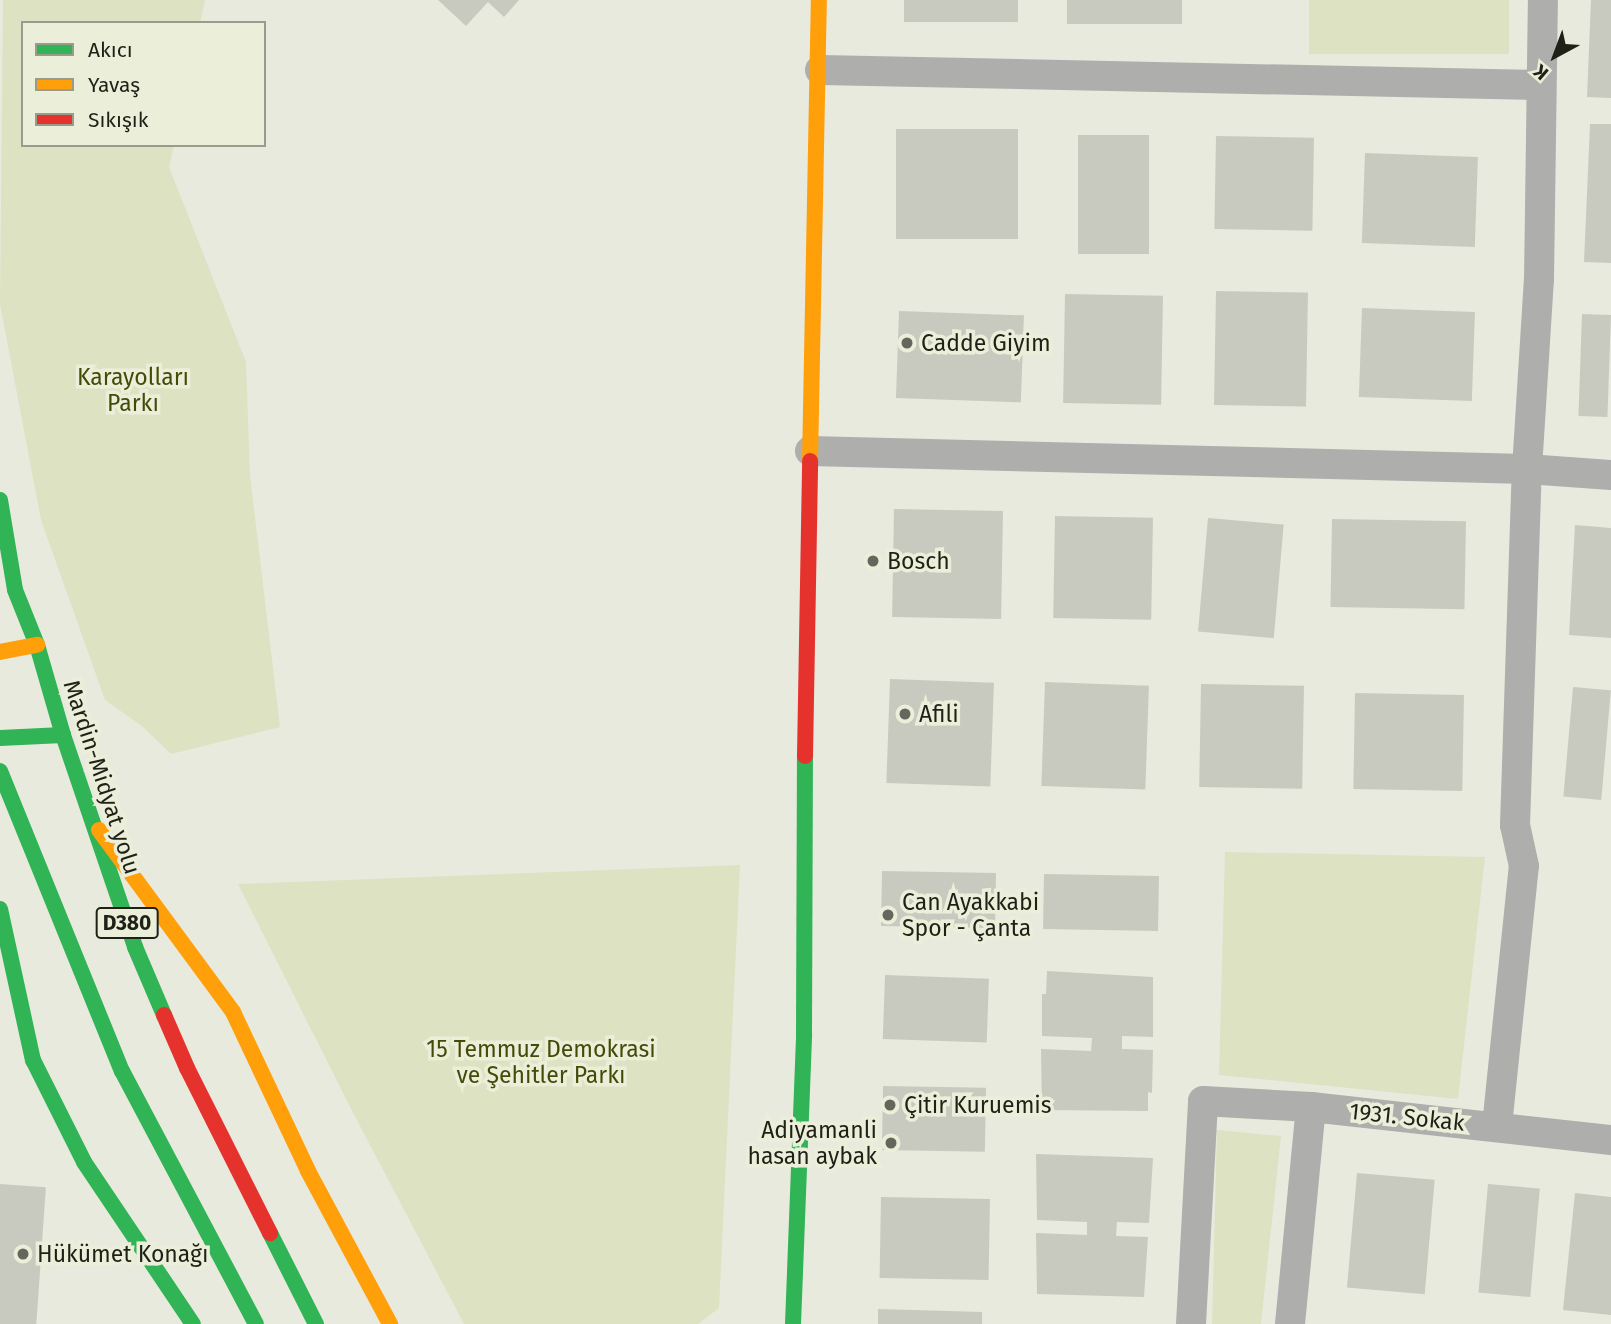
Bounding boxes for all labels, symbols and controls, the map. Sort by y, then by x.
legend [21,21,266,147]
north arrow [1520,21,1590,91]
text: Akıcı [88,37,133,63]
text: K [1529,60,1553,85]
text: Yavaş [88,72,140,98]
text: Sıkışık [88,107,149,133]
place label: Cadde Giyim [921,329,1051,357]
marker: Cadde Giyim [899,335,915,351]
park label: Karayolları Parkı [77,363,189,417]
place label: Bosch [887,547,950,575]
marker: Bosch [865,553,881,569]
street label: Mardin-Midyat yolu [58,677,146,877]
place label: Afili [919,700,959,728]
marker: Afili [897,706,913,722]
place label: Can Ayakkabi Spor - Çanta [902,888,1039,942]
road number: D380 [96,906,158,940]
marker: Can Ayakkabi Spor - Çanta [880,907,896,923]
park label: 15 Temmuz Demokrasi ve Şehitler Parkı [426,1035,656,1089]
place label: Çitir Kuruemis [904,1091,1052,1119]
marker: Çitir Kuruemis [882,1097,898,1113]
street label: 1931. Sokak [1348,1097,1466,1137]
place label: Adiyamanli hasan aybak [747,1116,877,1170]
marker: Adiyamanli hasan aybak [883,1135,899,1151]
place label: Hükümet Konağı [37,1240,209,1268]
marker: Hükümet Konağı [15,1246,31,1262]

